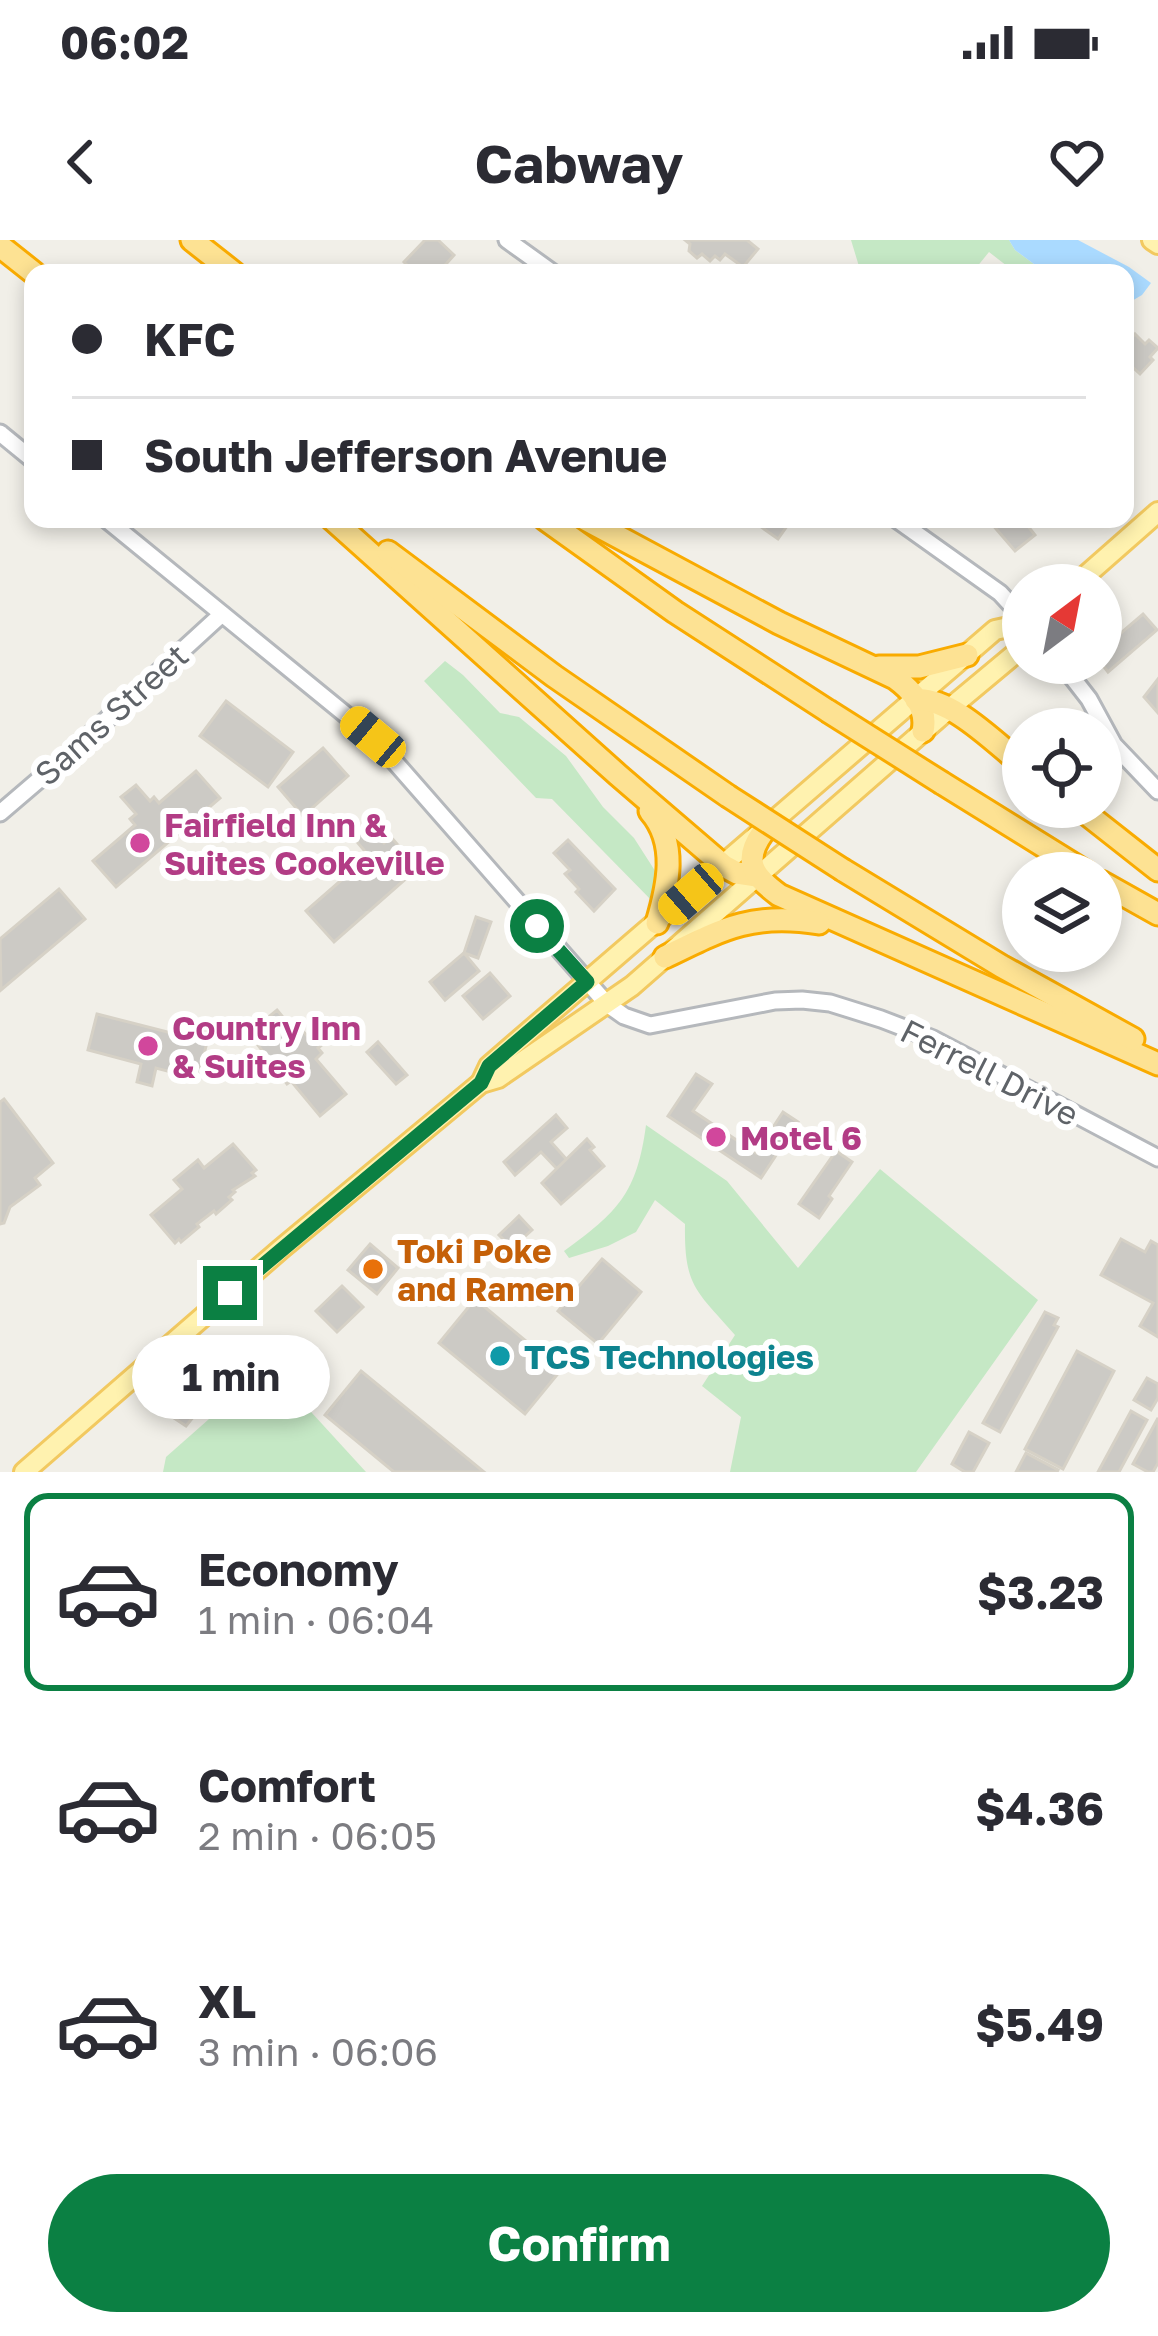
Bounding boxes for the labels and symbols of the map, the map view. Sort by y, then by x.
north arrow [1002,564,1122,684]
street label: Sams Street [26,635,196,793]
car [334,700,412,774]
place label: Fairfield Inn & Suites Cookeville [164,805,445,882]
marker: Fairfield Inn & Suites Cookeville [127,830,153,856]
car [652,857,730,931]
route start [510,899,564,953]
place label: Country Inn & Suites [172,1008,361,1085]
street label: Ferrell Drive [895,1011,1085,1133]
marker: Country Inn & Suites [135,1033,161,1059]
place label: Motel 6 [740,1118,862,1157]
marker: Motel 6 [703,1124,729,1150]
place label: Toki Poke and Ramen [397,1231,575,1308]
marker: Toki Poke and Ramen [360,1256,386,1282]
route end [203,1266,257,1320]
callout: 1 min [131,1335,329,1419]
place label: TCS Technologies [524,1337,814,1376]
marker: TCS Technologies [487,1343,513,1369]

